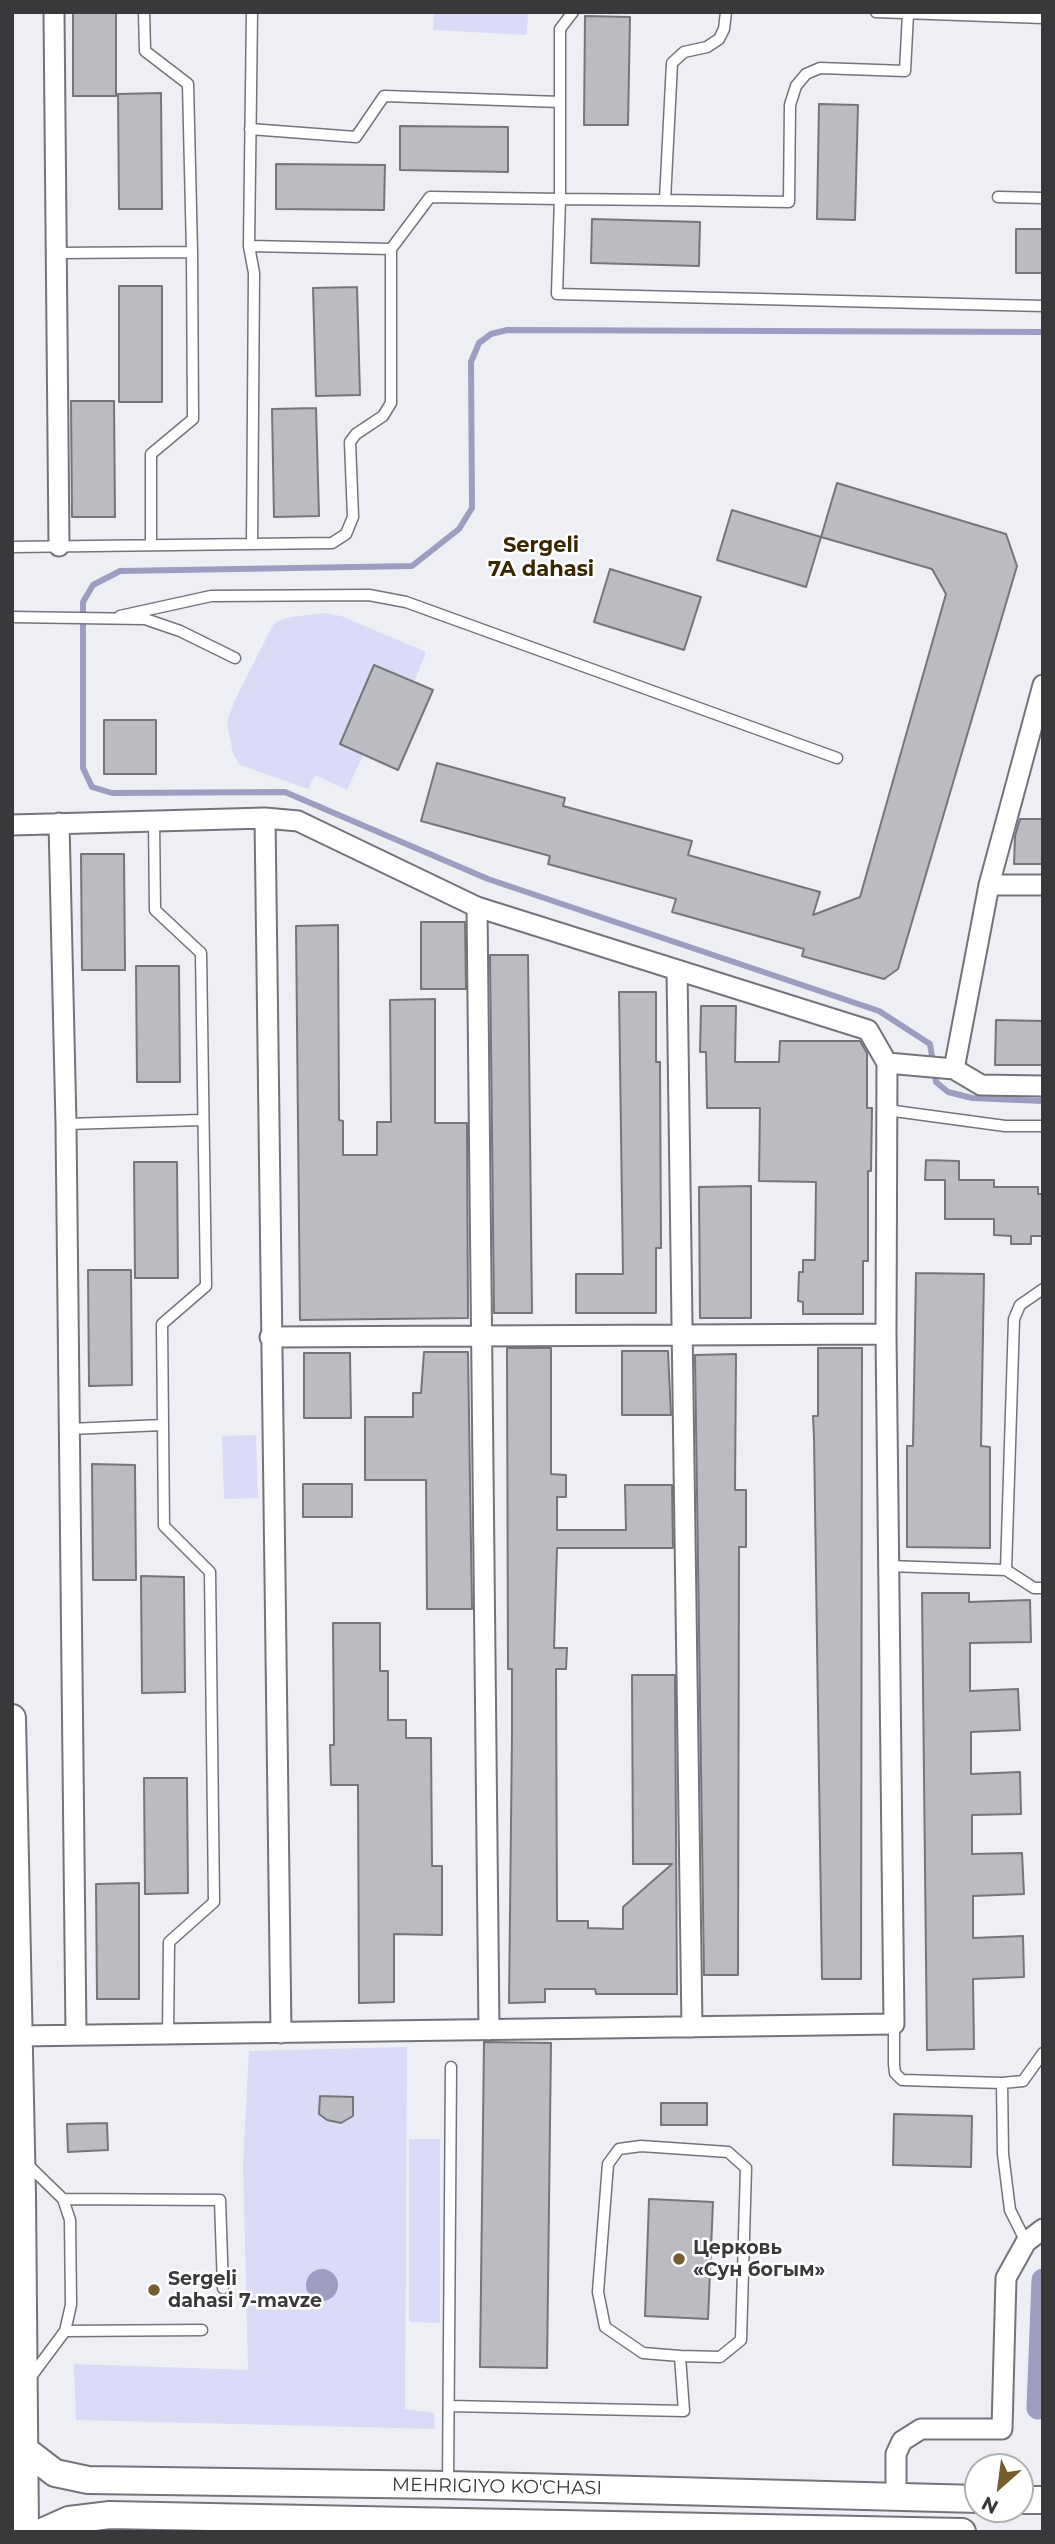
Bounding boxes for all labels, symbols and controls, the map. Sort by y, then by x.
district label: Sergeli 7A dahasi [488,533,594,583]
place label: Церковь «Сун богым» [693,2237,825,2281]
marker: Церковь «Сун богым» [671,2251,687,2267]
place label: Sergeli dahasi 7-mavze [168,2268,322,2312]
marker: Sergeli dahasi 7-mavze [146,2282,162,2298]
north arrow [964,2453,1034,2523]
street label: MEHRIGIYO KO'CHASI [392,2474,602,2500]
text: N [978,2491,1002,2519]

